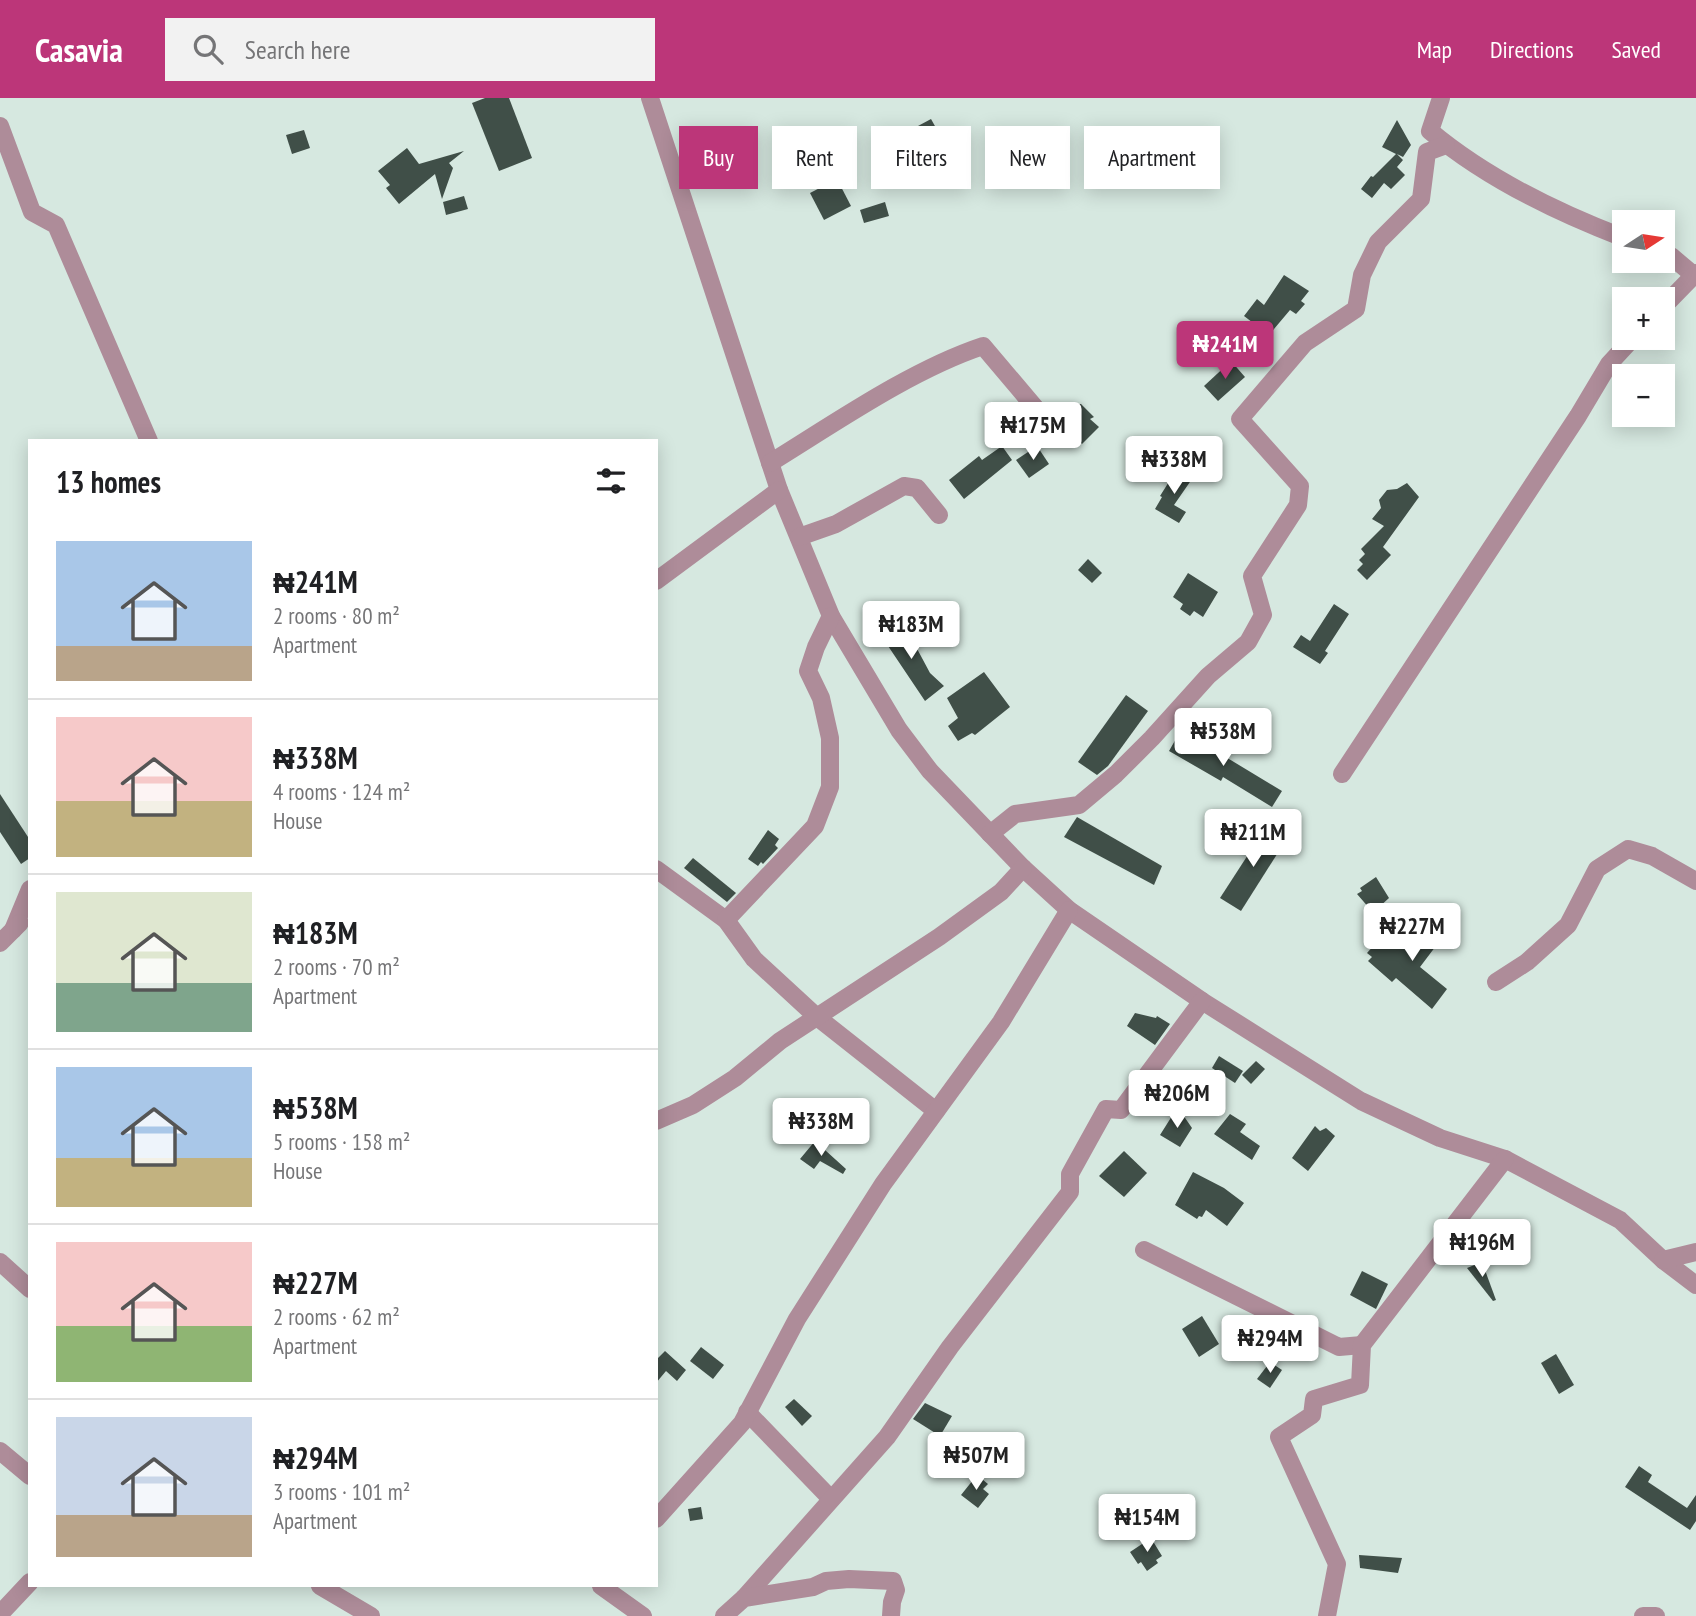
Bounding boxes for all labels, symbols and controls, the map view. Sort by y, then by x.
search box [165,18,655,81]
text: Casavia [35,28,123,71]
icon: search [189,30,227,68]
text: Search here [245,33,351,66]
text: Map [1417,34,1452,65]
text: Directions [1490,34,1574,65]
text: Saved [1612,34,1661,65]
chip: Buy [679,126,758,189]
chip: Rent [772,126,857,189]
chip: Filters [871,126,971,189]
chip: New [985,126,1070,189]
chip: Apartment [1084,126,1220,189]
north arrow [1612,210,1675,273]
map controls [1612,210,1675,427]
button: + [1612,287,1675,350]
pin: ₦241M [1176,322,1274,381]
text: ₦241M [1193,329,1257,358]
button: − [1612,364,1675,427]
pin: ₦175M [984,402,1082,462]
text: ₦175M [1001,410,1065,439]
pin: ₦338M [1125,436,1223,496]
text: ₦338M [1142,444,1206,473]
text: 13 homes [56,462,161,501]
icon: filters [592,462,630,500]
text: ₦241M [273,562,358,601]
icon: home [112,569,196,653]
text: 2 rooms · 80 m² [273,601,400,630]
pin: ₦183M [862,602,960,661]
text: ₦183M [879,609,943,638]
text: Apartment [273,630,357,659]
pin: ₦538M [1174,708,1272,768]
text: ₦538M [1191,716,1255,745]
text: ₦338M [273,738,358,777]
icon: home [112,745,196,829]
text: 4 rooms · 124 m² [273,777,410,806]
text: House [273,806,323,835]
pin: ₦211M [1204,810,1302,869]
text: ₦211M [1221,817,1285,846]
pin: ₦227M [1363,904,1461,963]
text: ₦227M [1380,911,1444,940]
text: ₦183M [273,913,358,952]
icon: home [112,920,196,1004]
text: 2 rooms · 70 m² [273,952,400,981]
text: Apartment [273,981,357,1010]
pin: ₦206M [1128,1070,1226,1130]
text: ₦206M [1145,1078,1209,1107]
text: ₦538M [273,1088,358,1127]
icon: home [112,1095,196,1179]
pin: ₦338M [772,1098,870,1158]
text: ₦338M [789,1106,853,1135]
text: 5 rooms · 158 m² [273,1127,410,1156]
text: House [273,1156,323,1185]
pin: ₦196M [1433,1220,1531,1279]
text: ₦196M [1450,1227,1514,1256]
text: ₦227M [273,1263,358,1302]
icon: home [112,1270,196,1354]
text: 2 rooms · 62 m² [273,1302,400,1331]
pin: ₦294M [1221,1316,1319,1375]
text: ₦294M [1238,1323,1302,1352]
text: Apartment [273,1331,357,1360]
pin: ₦507M [927,1432,1025,1492]
text: ₦294M [273,1438,358,1477]
text: ₦507M [944,1440,1008,1469]
icon: home [112,1445,196,1529]
text: 3 rooms · 101 m² [273,1477,410,1506]
pin: ₦154M [1098,1494,1196,1554]
text: ₦154M [1115,1502,1179,1531]
text: Apartment [273,1506,357,1535]

